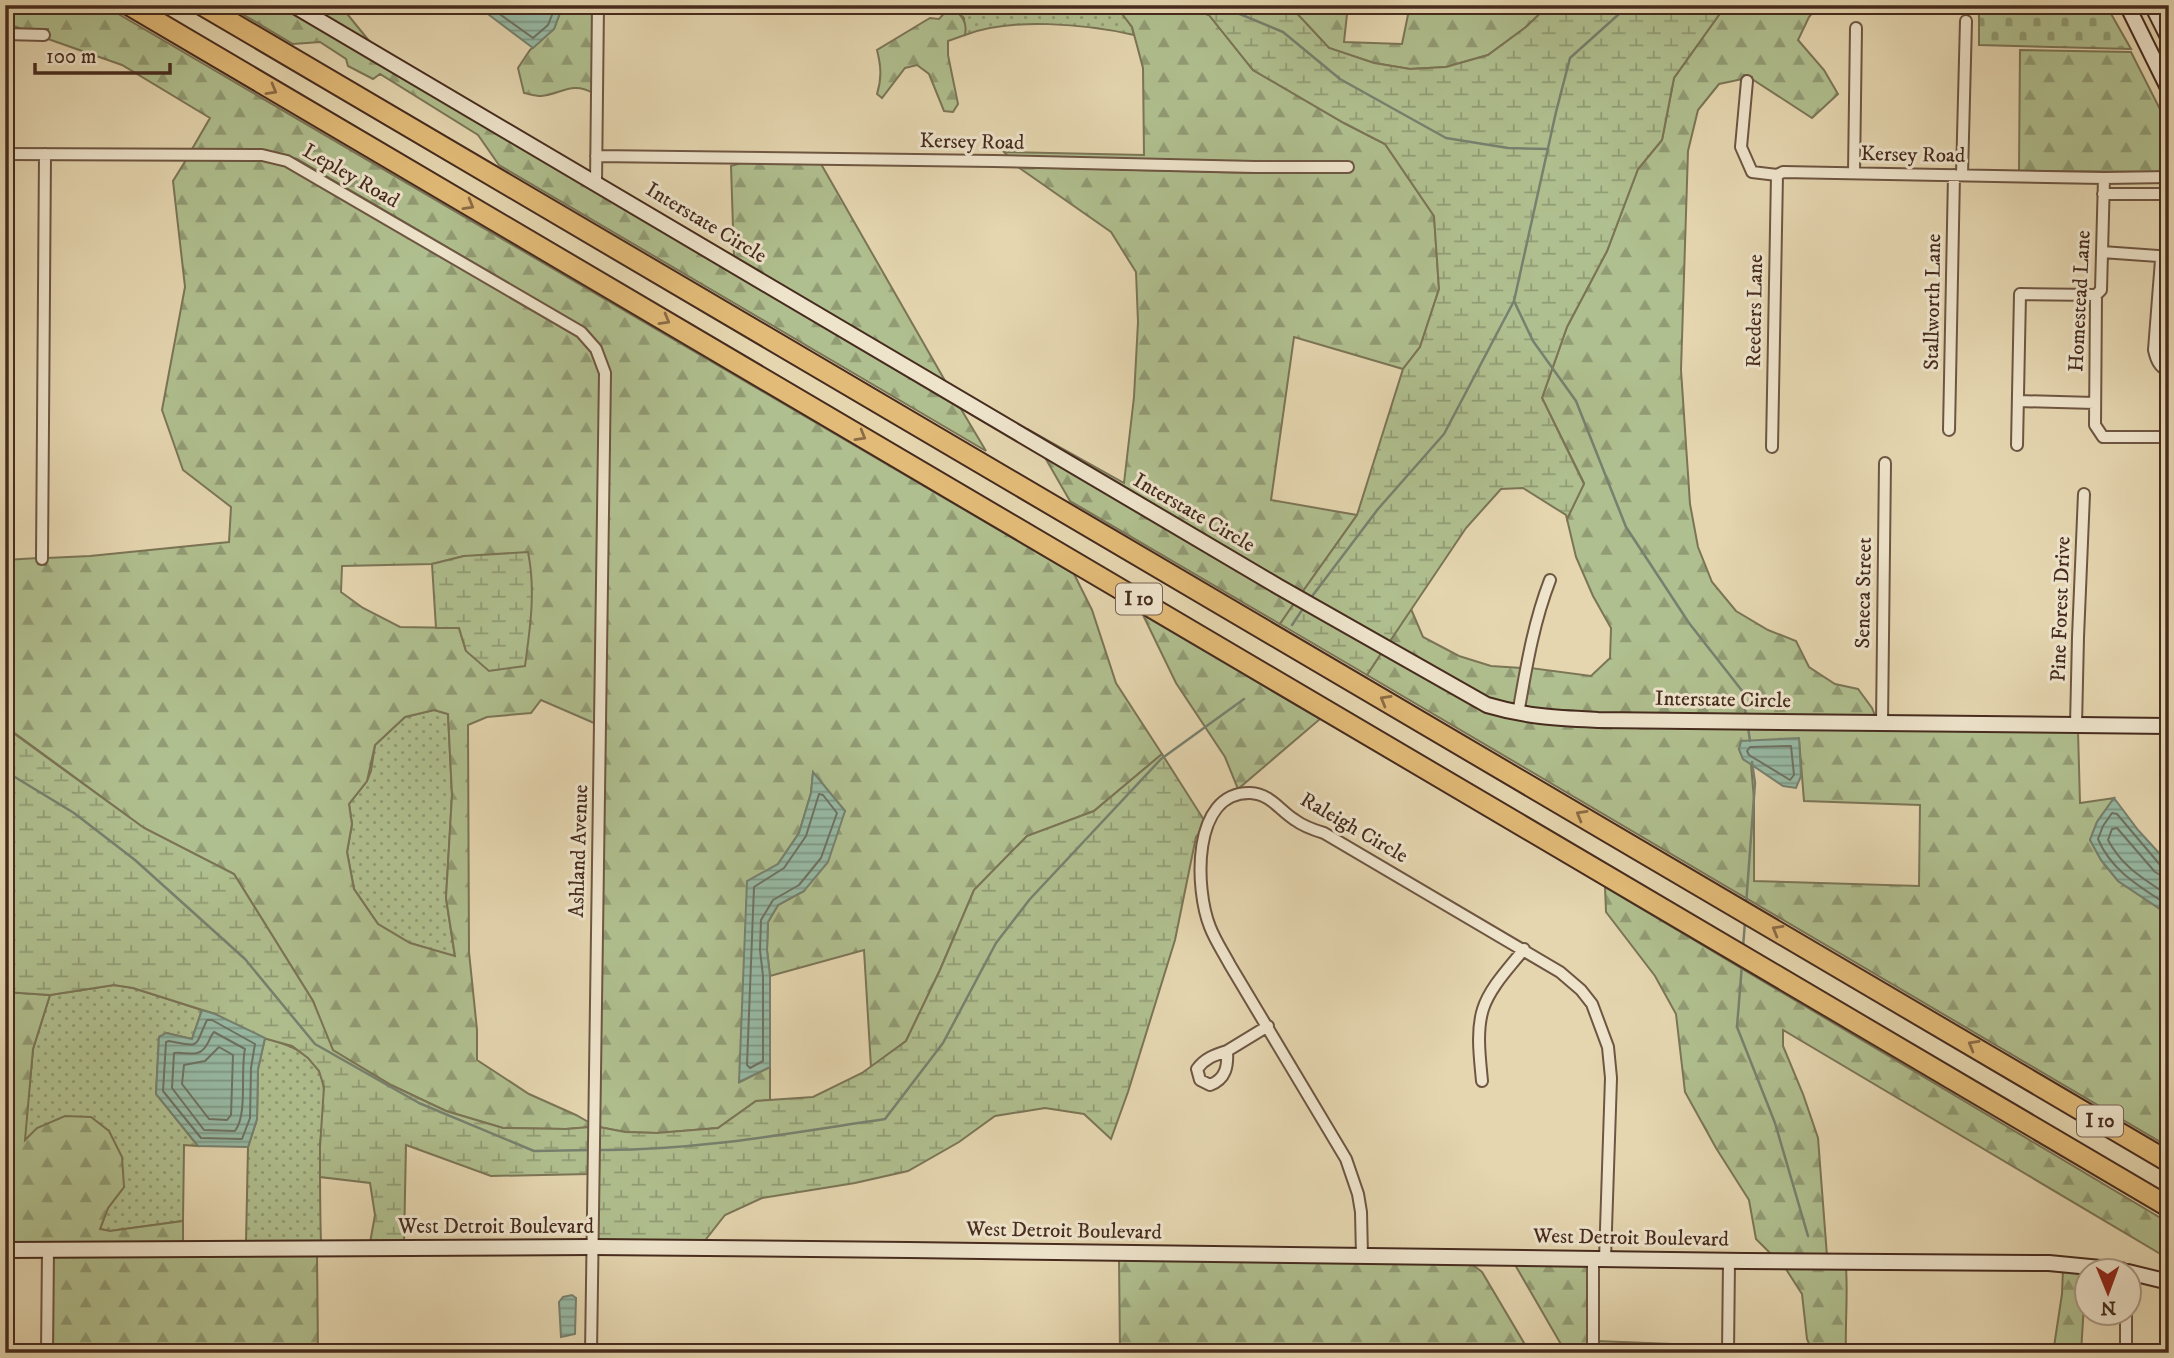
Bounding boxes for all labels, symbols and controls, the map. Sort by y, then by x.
scale bar [35,32,170,76]
text: 100 m [46,44,97,70]
one-way arrow [265,81,278,94]
street label: Kersey Road [919,128,1025,156]
street label: Lepley Road [298,138,404,214]
street label: Kersey Road [1860,141,1966,169]
street label: Interstate Circle [641,177,771,269]
one-way arrow [461,197,474,210]
street label: Homestead Lane [2063,229,2097,373]
street label: Stallworth Lane [1919,233,1947,370]
street label: Reeders Lane [1741,254,1769,368]
one-way arrow [657,312,670,325]
one-way arrow [853,427,866,440]
street label: Interstate Circle [1128,468,1260,558]
street label: Pine Forest Drive [2045,536,2077,682]
street label: Seneca Street [1850,537,1878,649]
road number: I 10 [1116,584,1162,614]
street label: Interstate Circle [1655,686,1792,714]
one-way arrow [1379,695,1392,708]
street label: Ashland Avenue [564,784,594,918]
street label: Raleigh Circle [1296,787,1413,869]
one-way arrow [1575,810,1588,823]
one-way arrow [1771,925,1784,938]
one-way arrow [1968,1040,1981,1053]
road number: I 10 [2077,1106,2123,1136]
street label: West Detroit Boulevard [397,1214,594,1240]
street label: West Detroit Boulevard [965,1216,1163,1246]
street label: West Detroit Boulevard [1532,1223,1730,1253]
north arrow [2072,1256,2142,1326]
text: N [2100,1296,2116,1319]

